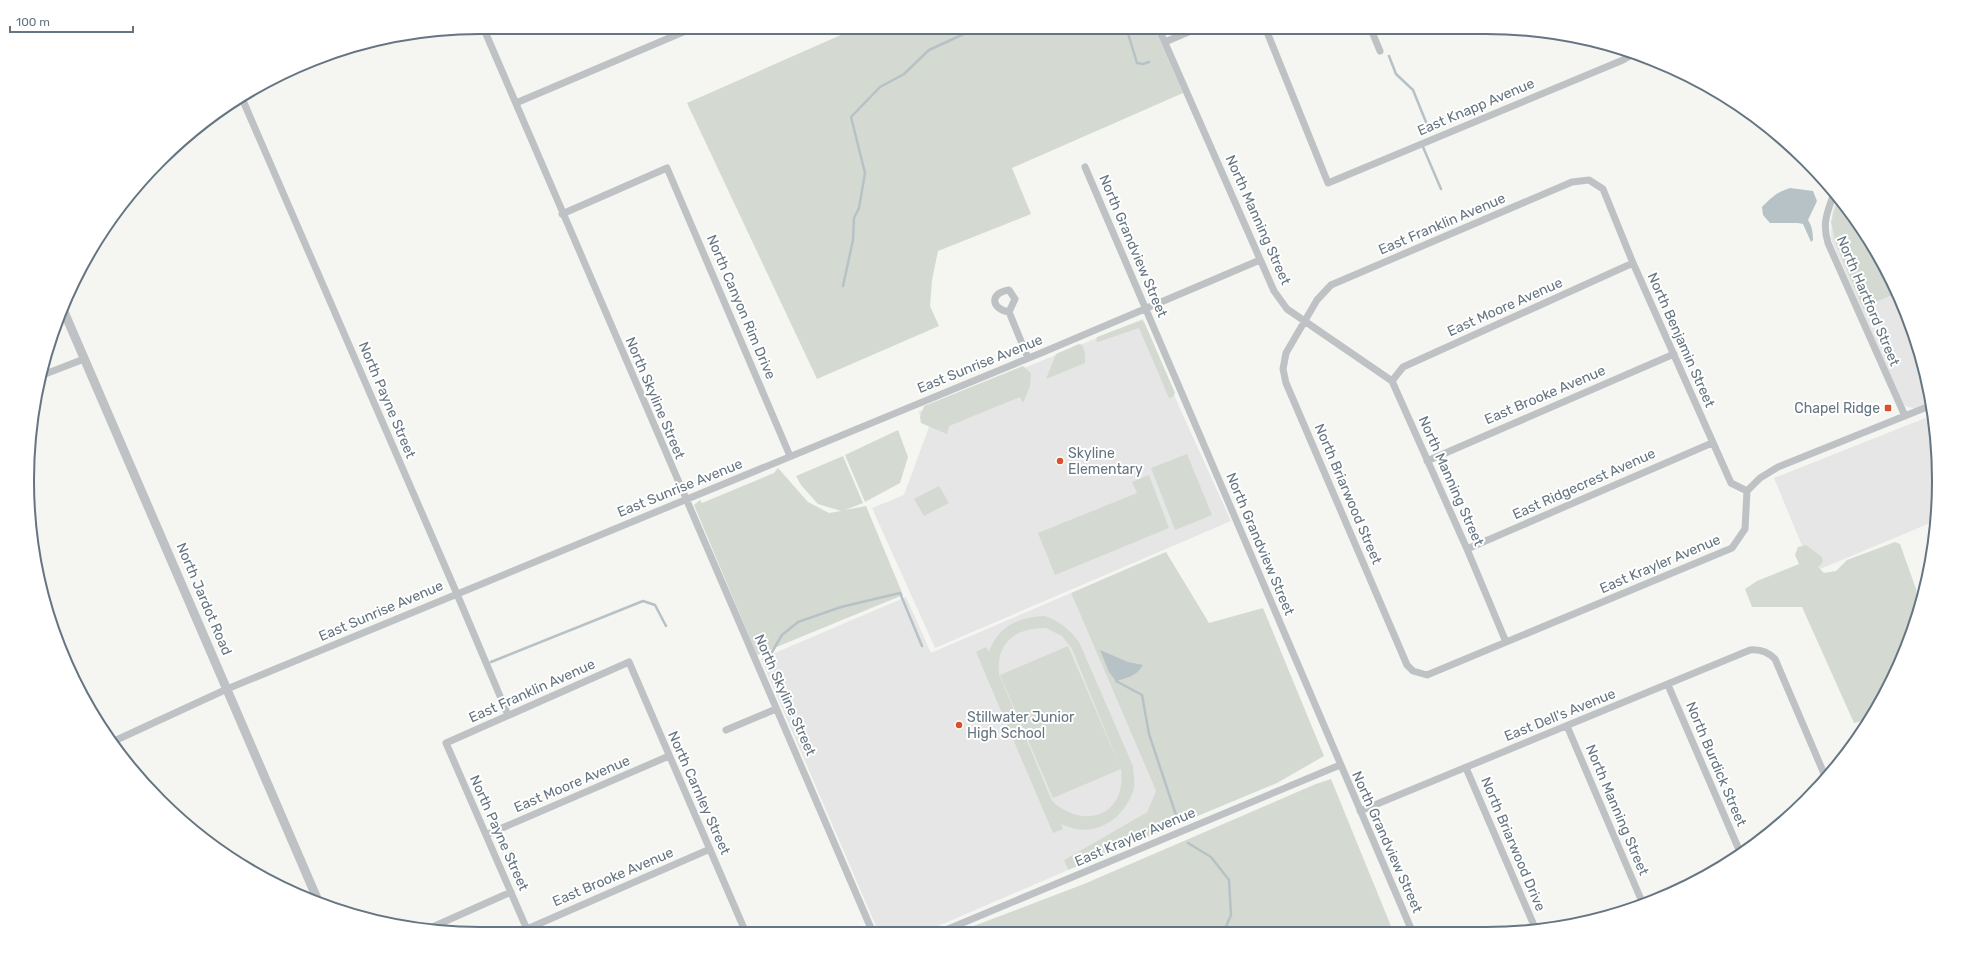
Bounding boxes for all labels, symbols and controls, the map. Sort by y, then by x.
scale bar [10,8,133,34]
text: 100 m [16,15,50,29]
street label: East Knapp Avenue [1415,75,1537,139]
street label: North Manning Street [1222,152,1295,288]
street label: North Grandview Street [1095,172,1171,320]
street label: East Franklin Avenue [1376,190,1508,258]
street label: North Canyon Rim Drive [703,232,779,382]
street label: North Hartford Street [1833,233,1903,369]
street label: North Benjamin Street [1644,270,1719,410]
street label: East Moore Avenue [1445,274,1565,340]
street label: East Sunrise Avenue [915,331,1045,397]
street label: North Skyline Street [622,334,689,462]
street label: North Payne Street [355,339,419,461]
street label: East Brooke Avenue [1482,362,1608,428]
place label: Chapel Ridge [1794,400,1880,417]
marker: Chapel Ridge [1883,403,1893,413]
street label: North Manning Street [1415,413,1488,549]
street label: North Briarwood Street [1311,421,1386,567]
place label: Skyline Elementary [1068,445,1143,478]
street label: East Ridgecrest Avenue [1510,445,1658,523]
street label: East Sunrise Avenue [615,455,745,521]
marker: Skyline Elementary [1055,456,1065,466]
street label: North Grandview Street [1222,470,1298,618]
street label: East Krayler Avenue [1597,531,1723,597]
street label: North Jardot Road [173,540,235,658]
street label: East Sunrise Avenue [316,577,446,645]
street label: North Skyline Street [751,632,820,759]
street label: East Franklin Avenue [466,655,598,726]
street label: East Dell's Avenue [1502,685,1618,745]
street label: North Burdick Street [1682,699,1750,829]
place label: Stillwater Junior High School [967,709,1075,742]
marker: Stillwater Junior High School [954,720,964,730]
street label: North Carnley Street [664,729,734,858]
street label: North Manning Street [1582,742,1652,878]
street label: East Moore Avenue [511,752,633,816]
street label: North Grandview Street [1348,768,1426,916]
street label: North Payne Street [466,772,532,894]
street label: North Briarwood Drive [1477,774,1549,914]
street label: East Krayler Avenue [1072,804,1198,870]
street label: East Brooke Avenue [550,844,676,910]

